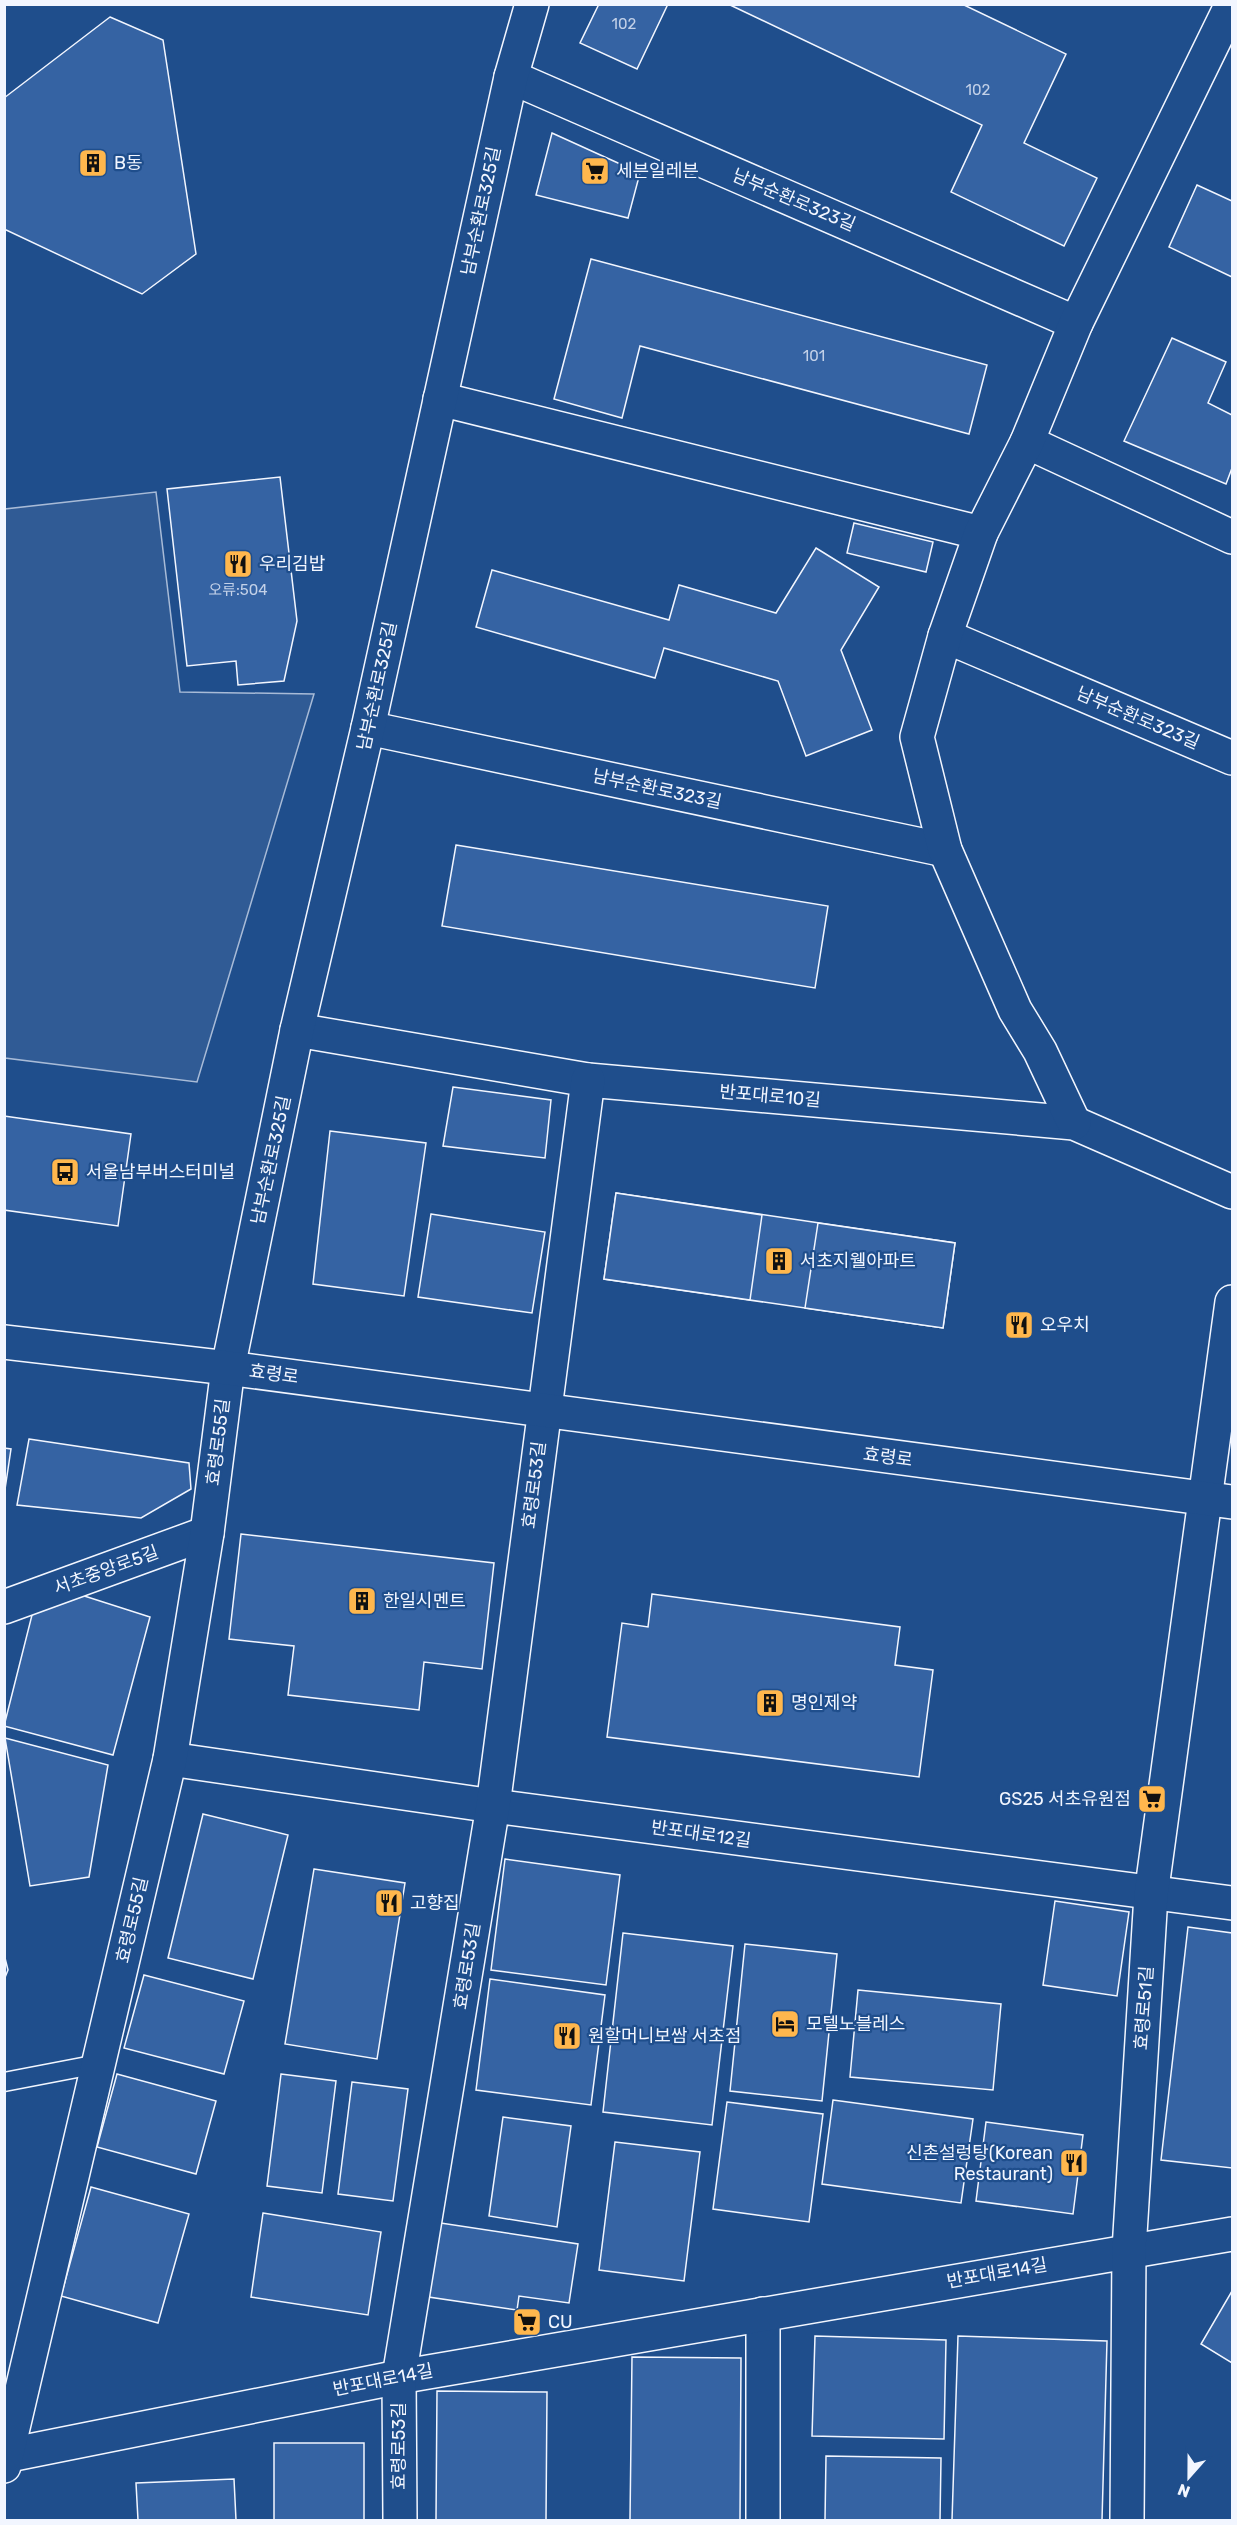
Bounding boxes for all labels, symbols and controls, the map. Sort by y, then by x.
house number: 102 [612,15,637,33]
house number: 102 [966,81,991,99]
street label: 남부순환로325길 [457,144,505,278]
building icon: B동 [77,147,109,179]
place label: B동 [114,152,143,174]
supermarket icon: 세븐일레븐 [579,155,611,187]
place label: 세븐일레븐 [616,160,699,182]
street label: 남부순환로323길 [729,164,859,236]
house number: 101 [803,347,825,365]
restaurant icon: 우리김밥 [222,548,254,580]
place label: 우리김밥 [259,553,325,575]
house number: 오류:504 [208,581,268,599]
street label: 남부순환로325길 [353,619,401,753]
street label: 남부순환로323길 [1073,682,1203,754]
street label: 남부순환로323길 [590,765,724,813]
street label: 반포대로10길 [718,1081,822,1111]
street label: 남부순환로325길 [247,1093,295,1227]
bus stop icon: 서울남부버스터미널 [49,1156,81,1188]
place label: 서울남부버스터미널 [86,1161,235,1183]
building icon: 서초지웰아파트 [763,1245,795,1277]
place label: 서초지웰아파트 [800,1250,916,1272]
restaurant icon: 오우치 [1003,1309,1035,1341]
place label: 오우치 [1040,1314,1090,1336]
street label: 효령로 [248,1360,300,1388]
street label: 효령로55길 [202,1397,234,1487]
street label: 효령로53길 [518,1440,550,1530]
street label: 효령로 [862,1443,914,1471]
street label: 서초중앙로5길 [51,1541,161,1599]
building icon: 한일시멘트 [346,1585,378,1617]
place label: 한일시멘트 [383,1590,466,1612]
building icon: 명인제약 [754,1687,786,1719]
place label: 명인제약 [791,1692,857,1714]
supermarket icon: GS25 서초유원점 [1136,1783,1168,1815]
place label: GS25 서초유원점 [999,1788,1131,1810]
street label: 반포대로12길 [649,1816,753,1852]
street label: 효령로55길 [111,1875,153,1965]
restaurant icon: 고향집 [373,1887,405,1919]
place label: 고향집 [410,1892,460,1914]
street label: 효령로53길 [449,1921,485,2011]
street label: 효령로51길 [1130,1965,1158,2051]
hotel icon: 모텔노블레스 [769,2008,801,2040]
place label: 모텔노블레스 [806,2013,905,2035]
restaurant icon: 원할머니보쌈 서초점 [551,2020,583,2052]
place label: 원할머니보쌈 서초점 [588,2025,741,2047]
place label: 신촌설렁탕(Korean Restaurant) [906,2142,1053,2185]
restaurant icon: 신촌설렁탕(Korean Restaurant) [1058,2147,1090,2179]
street label: 반포대로14길 [945,2253,1049,2293]
supermarket icon: CU [511,2306,543,2338]
place label: CU [548,2311,573,2333]
street label: 반포대로14길 [331,2360,435,2400]
street label: 효령로53길 [388,2402,410,2490]
north arrow [1159,2447,1219,2507]
text: N [1175,2480,1193,2501]

